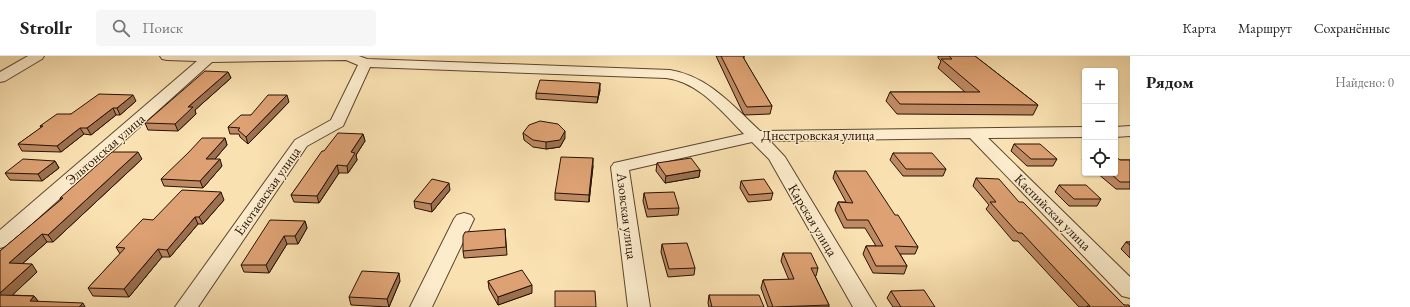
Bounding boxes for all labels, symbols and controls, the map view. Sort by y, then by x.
search box [96,10,376,46]
text: Strollr [20,15,72,40]
icon: search [110,17,132,39]
text: Поиск [142,18,183,37]
text: Карта [1183,19,1216,37]
text: Маршрут [1238,19,1292,37]
text: Сохранённые [1314,19,1390,37]
map controls [1082,68,1118,176]
button: + [1082,68,1118,104]
text: Рядом [1146,71,1194,93]
text: Найдено: 0 [1335,74,1394,91]
button: − [1082,104,1118,140]
street label: Эльтонская улица [61,109,149,189]
street label: Днестровская улица [761,126,875,144]
button: locate [1082,140,1118,176]
street label: Енотаевская улица [230,143,304,239]
street label: Каспийская улица [1011,170,1096,255]
street label: Азовская улица [613,171,641,261]
street label: Карская улица [784,180,842,260]

